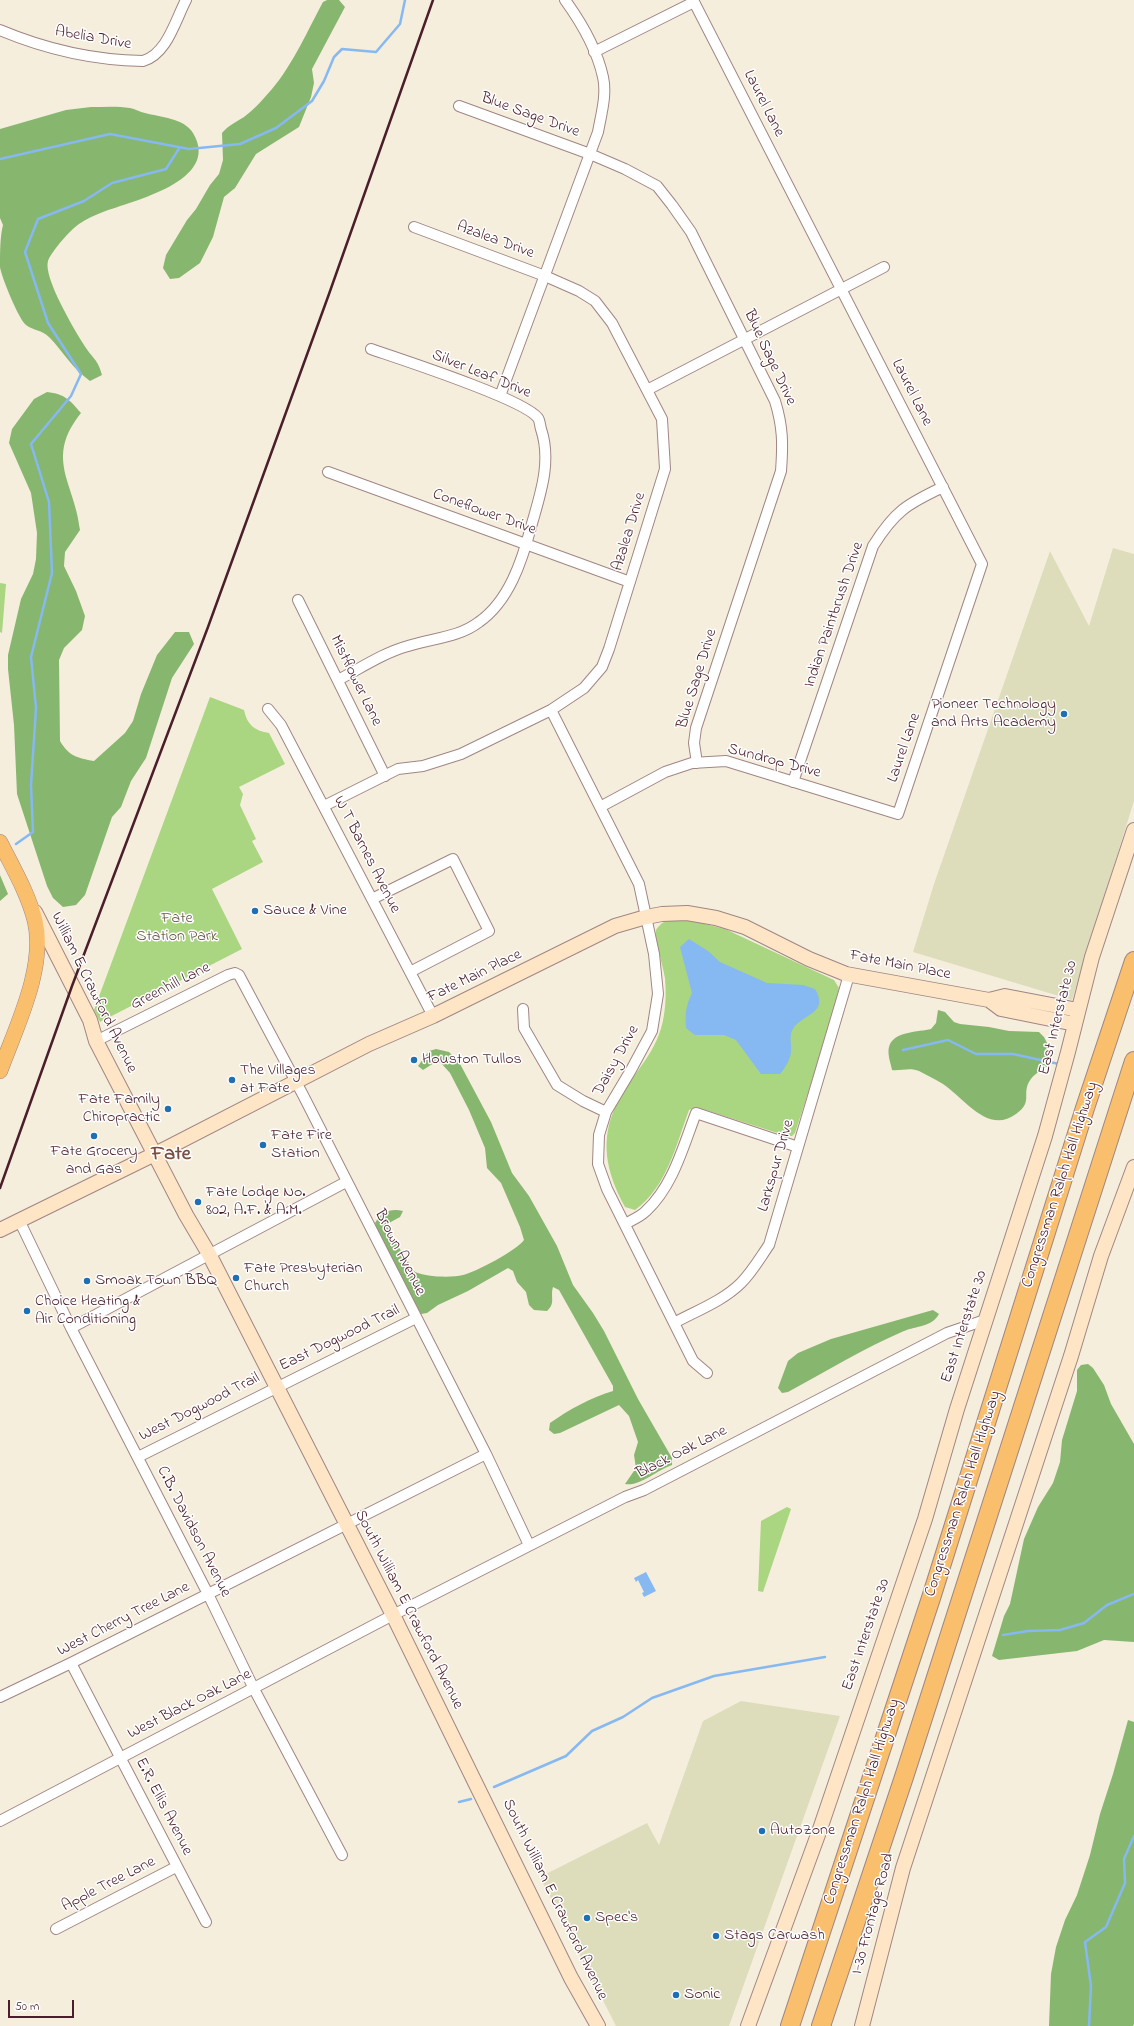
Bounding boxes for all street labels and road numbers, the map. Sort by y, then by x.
street label: Abelia Drive [53,23,133,55]
street label: Laurel Lane [738,68,788,140]
street label: Blue Sage Drive [478,89,582,143]
street label: Azalea Drive [454,218,536,264]
street label: Blue Sage Drive [738,307,800,409]
street label: Silver Leaf Drive [429,346,533,404]
street label: Laurel Lane [886,357,936,429]
street label: Coneflower Drive [430,485,538,541]
street label: Azalea Drive [609,490,651,574]
street label: Indian Paintbrush Drive [801,540,869,690]
street label: Blue Sage Drive [674,627,722,731]
street label: Mistflower Lane [325,632,385,730]
street label: Laurel Lane [884,711,926,785]
street label: Sundrop Drive [725,740,823,784]
street label: W T Barnes Avenue [328,793,404,917]
street label: William E Crawford Avenue [46,909,140,1077]
street label: Fate Main Place [425,946,525,1008]
street label: Fate Main Place [848,947,952,985]
street label: Greenhill Lane [128,959,214,1015]
street label: East Interstate 30 [1036,959,1082,1077]
street label: Daisy Drive [590,1022,644,1100]
street label: Congressman Ralph Hall Highway [1019,1080,1103,1290]
street label: Larkspur Drive [755,1118,799,1214]
street label: Brown Avenue [369,1207,429,1299]
street label: East Interstate 30 [938,1268,992,1386]
street label: East Dogwood Trail [277,1302,403,1376]
street label: West Dogwood Trail [137,1369,263,1447]
street label: Congressman Ralph Hall Highway [922,1389,1006,1599]
street label: Black Oak Lane [634,1422,730,1484]
street label: C.B. Davidson Avenue [152,1463,234,1601]
street label: South William E Crawford Avenue [349,1507,467,1713]
street label: East Interstate 30 [839,1576,895,1694]
street label: West Cherry Tree Lane [55,1578,193,1662]
street label: West Black Oak Lane [125,1666,255,1744]
street label: Congressman Ralph Hall Highway [821,1697,905,1907]
street label: E.R. Ellis Avenue [130,1755,196,1859]
street label: South William E Crawford Avenue [497,1796,611,2004]
street label: I-30 Frontage Road [849,1851,899,1977]
street label: Apple Tree Lane [59,1853,159,1917]

